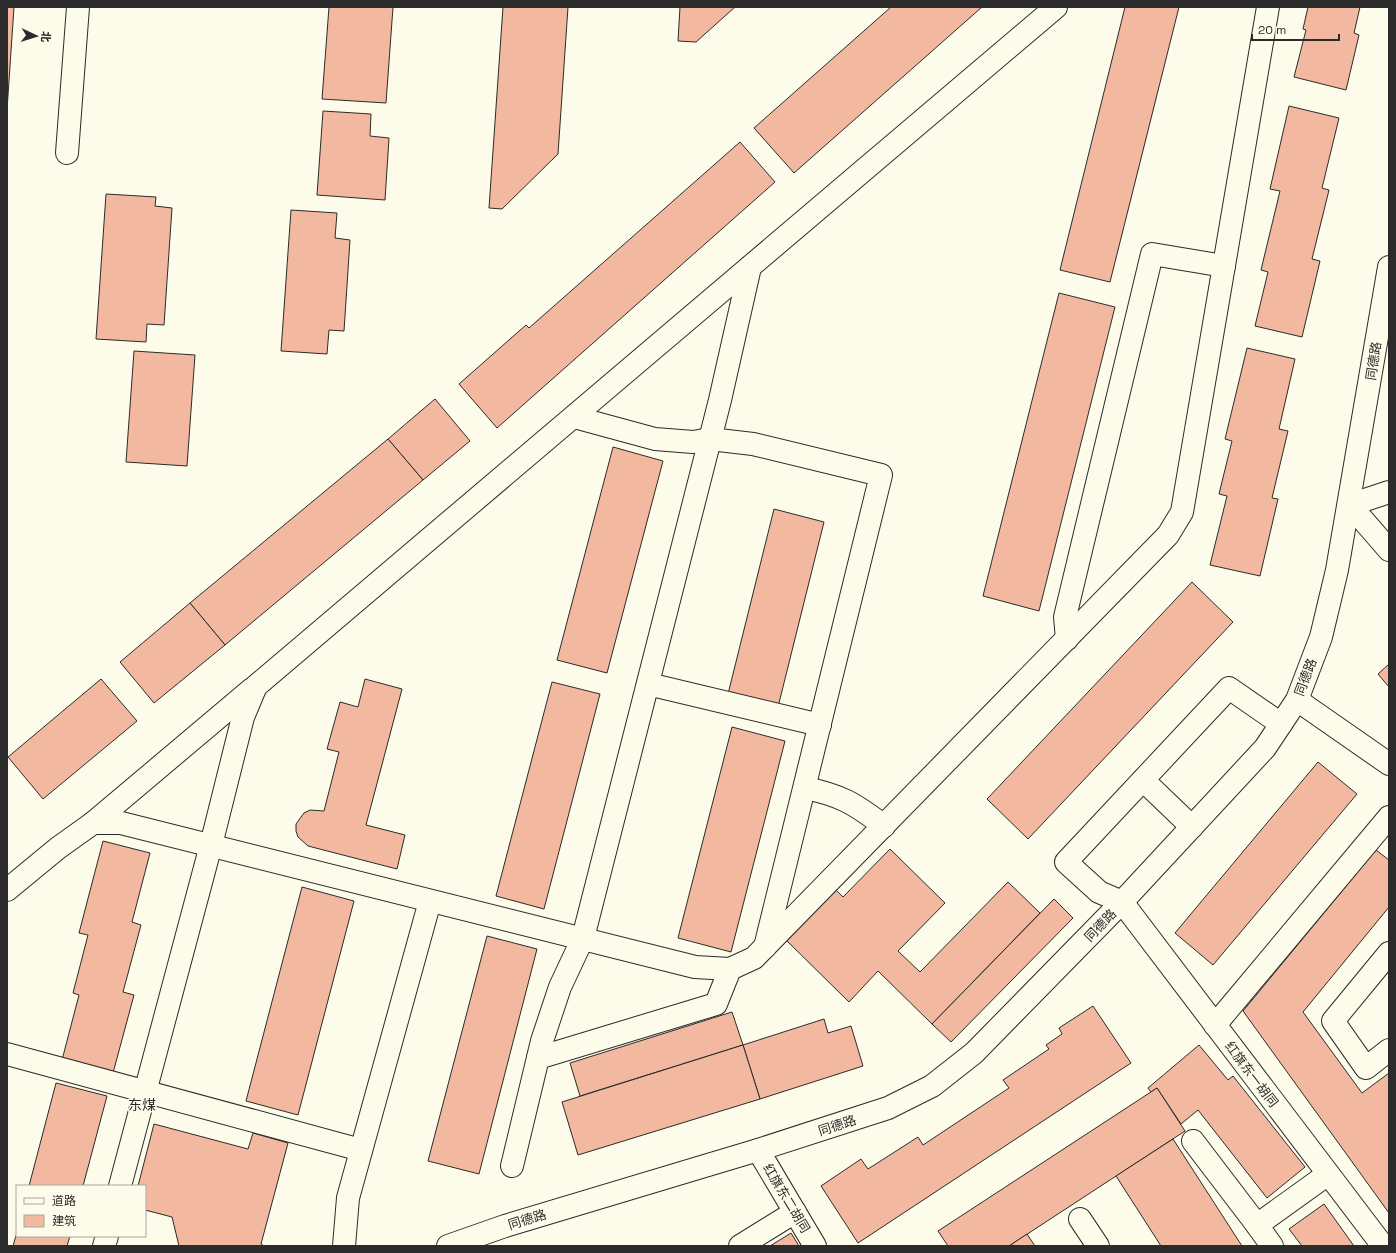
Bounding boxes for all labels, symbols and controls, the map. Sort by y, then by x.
north arrow [16,16,56,56]
scale bar [1252,16,1339,42]
text: 20 m [1258,22,1286,38]
text: 北 [39,31,53,43]
street label: 同德路 [1362,340,1385,382]
street label: 同德路 [1291,656,1320,698]
street label: 同德路 [1081,905,1120,945]
street label: 红旗东一胡同 [1221,1038,1282,1111]
district label: 东煤 [128,1096,156,1114]
street label: 同德路 [816,1111,858,1140]
street label: 红旗东二胡同 [759,1160,814,1236]
legend [16,1185,146,1237]
text: 道路 [52,1193,76,1209]
street label: 同德路 [506,1206,548,1233]
text: 建筑 [52,1213,76,1229]

